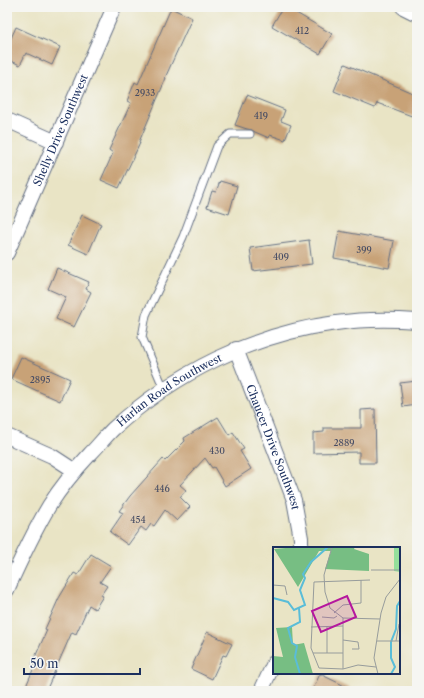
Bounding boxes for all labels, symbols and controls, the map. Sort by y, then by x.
house number: 412 [295,25,309,36]
street label: Shelly Drive Southwest [30,72,91,188]
house number: 2933 [135,87,155,98]
house number: 419 [254,110,268,121]
house number: 399 [356,244,372,255]
house number: 409 [273,251,289,262]
street label: Harlan Road Southwest [114,350,224,430]
house number: 2895 [30,374,50,385]
street label: Chaucer Drive Southwest [243,382,303,511]
house number: 2889 [333,437,355,448]
house number: 430 [209,445,225,456]
house number: 446 [154,483,170,494]
house number: 454 [130,514,146,525]
inset map [273,547,400,674]
scale bar [24,650,140,676]
text: 50 m [30,656,59,671]

